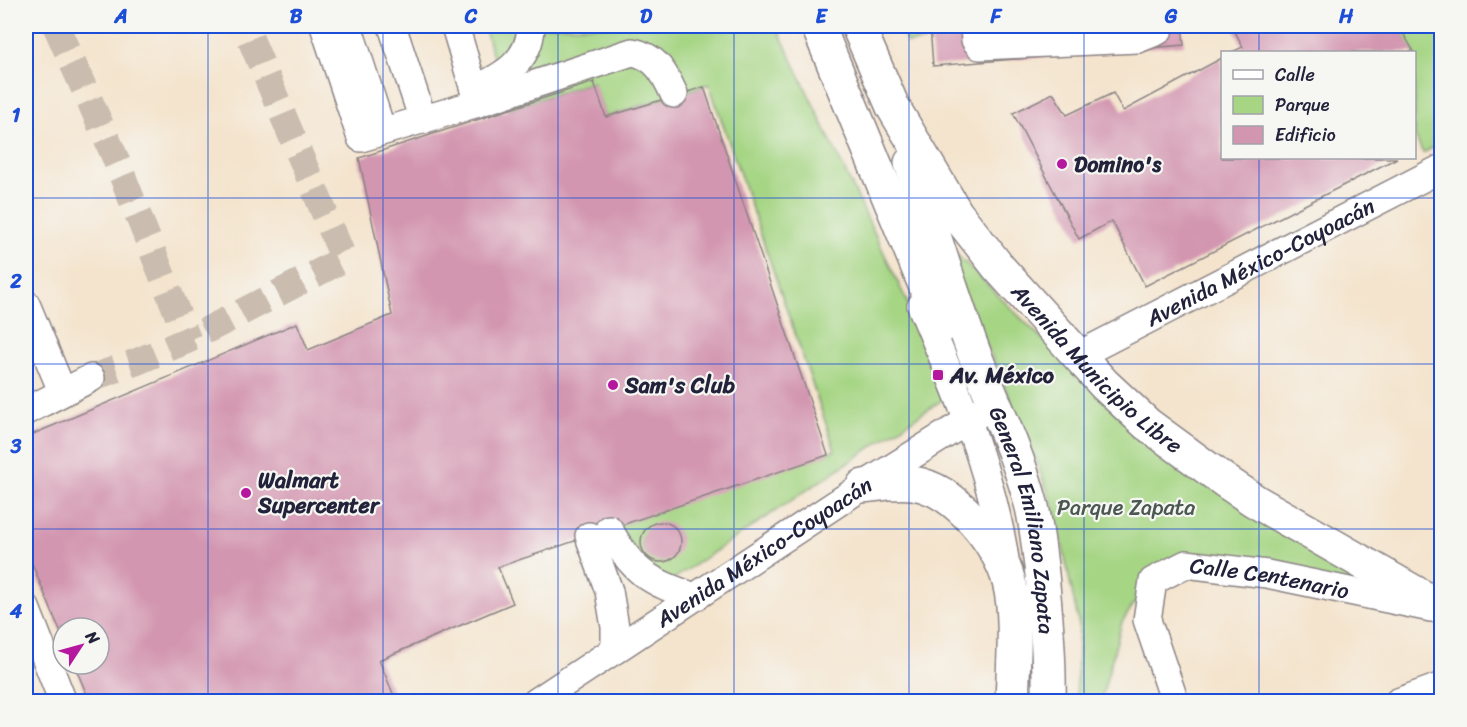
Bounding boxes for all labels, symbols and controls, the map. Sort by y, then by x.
text: A [113,0,128,34]
text: B [290,0,303,34]
text: C [464,0,478,34]
text: D [640,0,653,34]
text: E [815,0,828,34]
text: F [990,0,1003,34]
text: G [1164,0,1178,34]
text: H [1338,0,1354,34]
legend [1221,51,1416,159]
text: Calle [1275,59,1315,91]
text: Parque [1275,89,1330,121]
text: 1 [12,98,21,133]
text: Edificio [1275,119,1336,151]
place label: Domino's [1074,145,1162,184]
marker: Domino's [1055,157,1069,171]
street label: Avenida México-Coyoacán [1138,186,1382,337]
text: 2 [9,264,22,299]
street label: Avenida Municipio Libre [1001,273,1191,464]
place label: Av. México [949,356,1055,395]
place label: Sam's Club [624,366,735,405]
marker: Av. México [931,368,945,382]
marker: Sam's Club [606,378,620,392]
street label: General Emiliano Zapata [978,400,1067,636]
text: 3 [10,429,22,464]
place label: Walmart Supercenter [257,461,381,525]
street label: Avenida México-Coyoacán [647,465,880,638]
marker: Walmart Supercenter [239,486,253,500]
park label: Parque Zapata [1057,488,1195,527]
street label: Calle Centenario [1188,545,1353,610]
text: 4 [9,594,23,629]
north arrow [51,616,111,676]
text: N [77,624,108,651]

